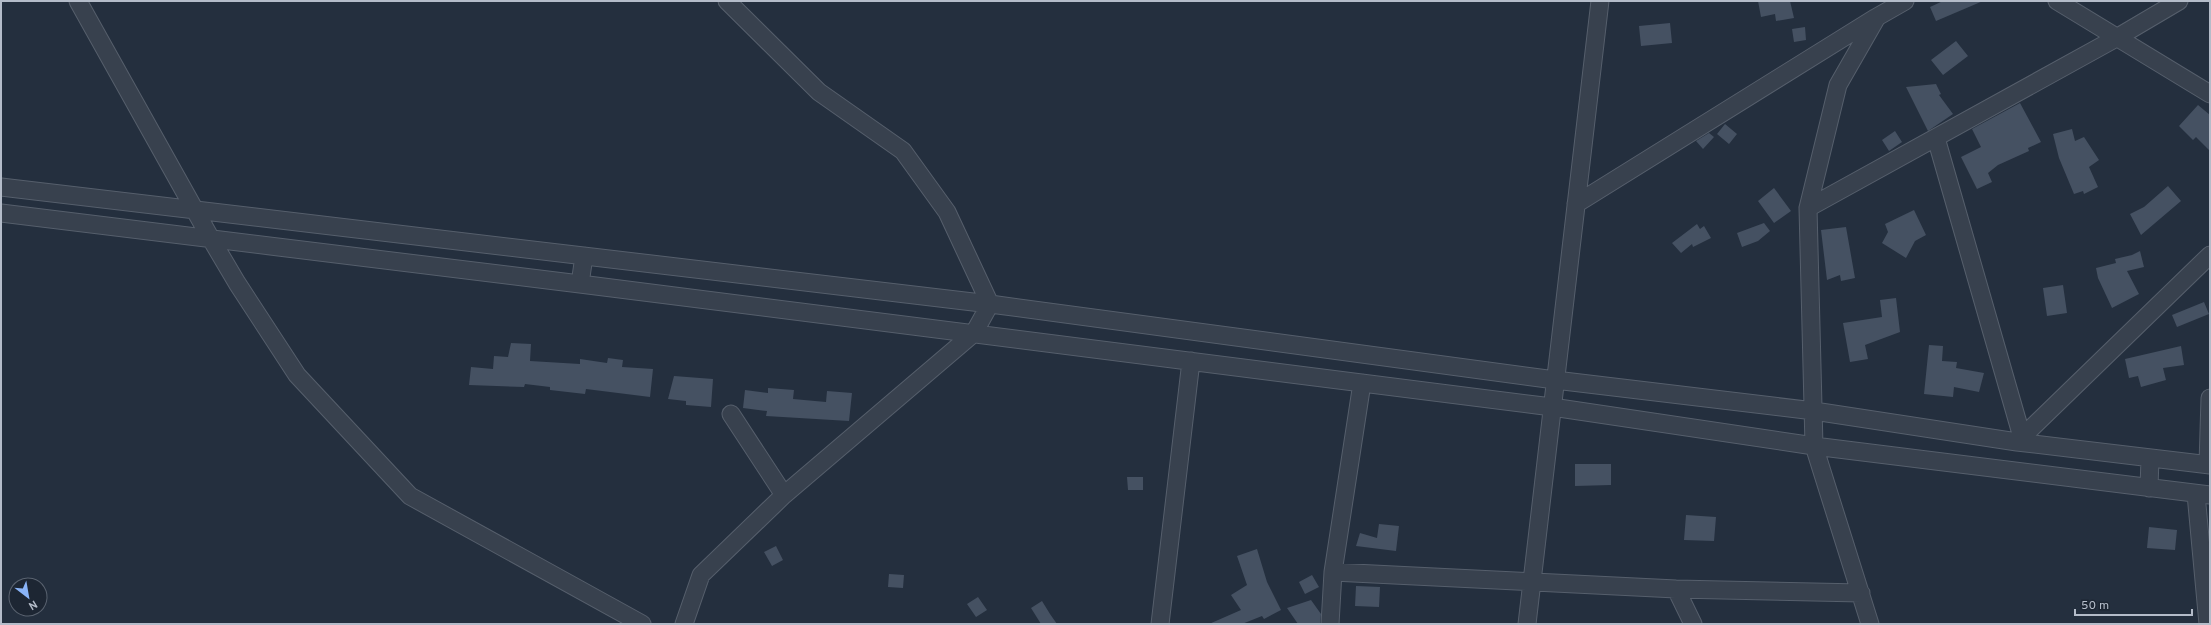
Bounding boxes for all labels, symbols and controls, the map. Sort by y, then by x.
north arrow [8,577,48,617]
scale bar [2075,591,2192,617]
text: N [26,597,40,613]
text: 50 m [2081,598,2109,614]

